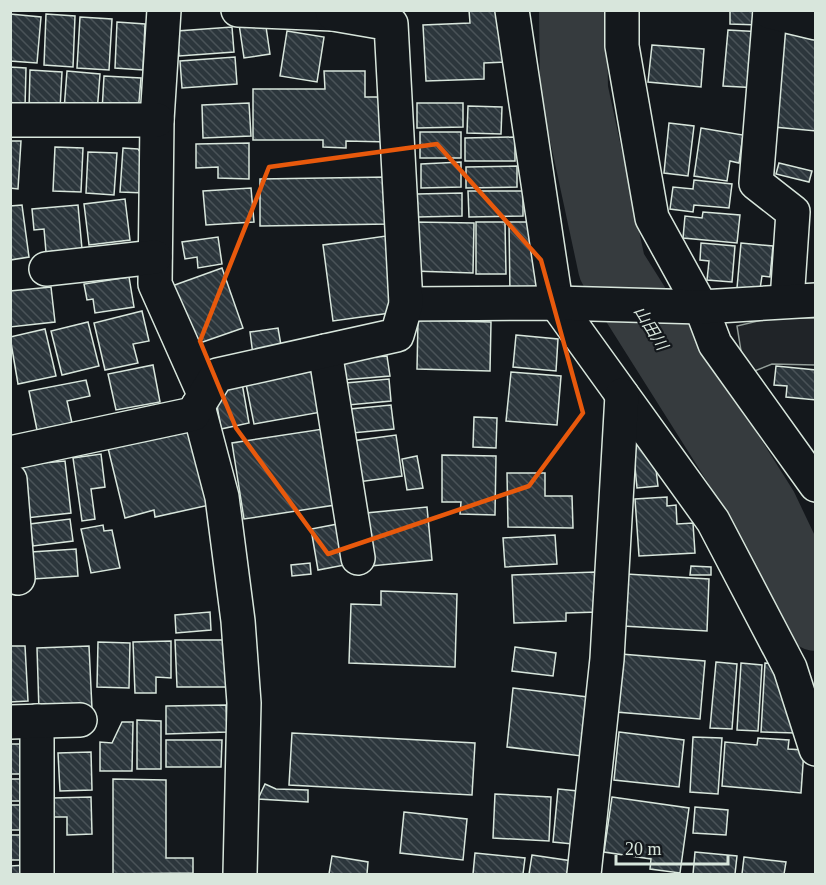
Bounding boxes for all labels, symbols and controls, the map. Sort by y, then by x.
water label: 山田川 [631,303,672,355]
scale bar [616,828,728,866]
text: 20 m [625,839,662,859]

